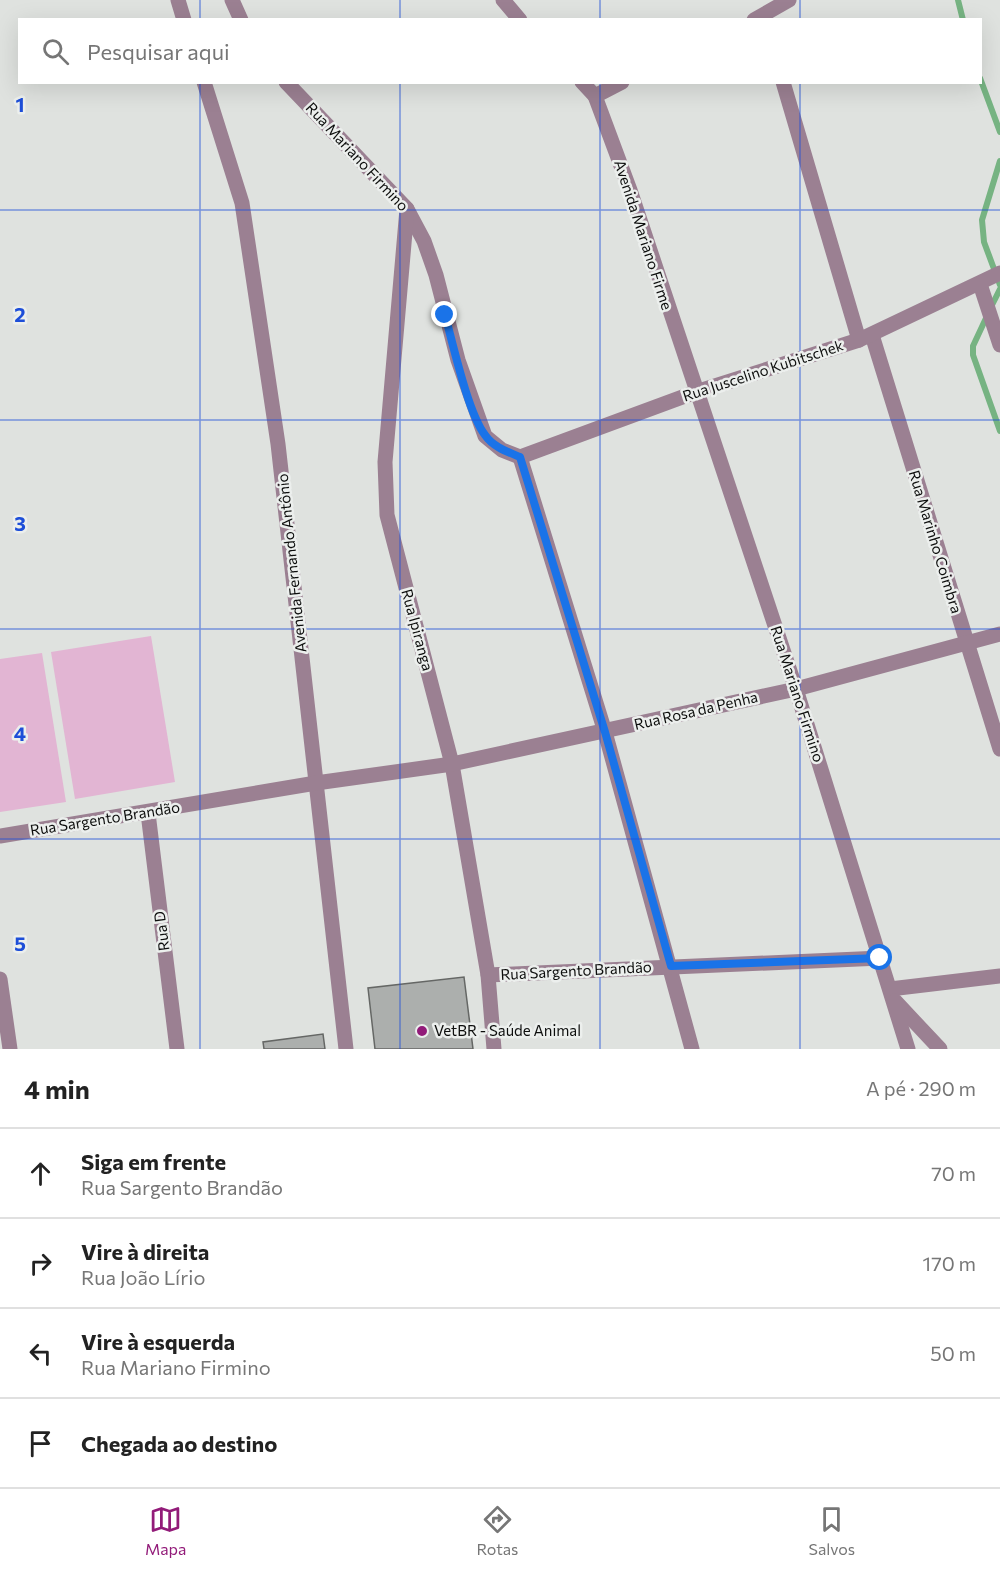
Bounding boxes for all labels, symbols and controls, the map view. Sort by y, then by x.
search box [18,18,982,84]
icon: search [39,35,72,68]
text: Pesquisar aqui [87,38,230,65]
text: 1 [15,92,25,116]
street label: Rua Mariano Firmino [303,98,413,214]
street label: Avenida Mariano Firme [611,157,677,312]
route end [431,301,457,327]
text: 2 [14,302,26,326]
street label: Rua Juscelino Kubitschek [680,336,845,405]
street label: Rua Marinho Coimbra [906,468,966,615]
street label: Avenida Fernando Antônio [273,473,309,654]
text: 3 [14,511,26,535]
street label: Rua Ipiranga [398,587,438,673]
street label: Rua Mariano Firmino [767,623,828,764]
street label: Rua Rosa da Penha [632,687,759,733]
text: 4 [14,721,26,745]
street label: Rua Sargento Brandão [29,797,181,839]
street label: Rua D [150,910,172,952]
text: 5 [14,931,26,955]
route start [866,944,892,970]
street label: Rua Sargento Brandão [500,957,652,983]
place label: VetBR - Saúde Animal [434,1021,581,1039]
marker: VetBR - Saúde Animal [415,1024,429,1038]
text: 4 min [24,1073,90,1104]
text: A pé · 290 m [866,1076,976,1100]
text: Siga em frente [81,1148,226,1175]
icon: ahead [24,1157,57,1190]
text: 70 m [931,1161,976,1185]
text: Rua Sargento Brandão [81,1175,283,1199]
text: Vire à direita [81,1238,209,1265]
icon: right [24,1247,57,1280]
text: 170 m [923,1251,976,1275]
text: Rua João Lírio [81,1265,205,1289]
text: Vire à esquerda [81,1328,235,1355]
icon: left [24,1337,57,1370]
text: 50 m [930,1341,976,1365]
text: Rua Mariano Firmino [81,1355,271,1379]
icon: arrive [24,1427,57,1460]
text: Chegada ao destino [81,1430,277,1457]
tab: Mapa [145,1503,186,1558]
tab: Rotas [477,1503,518,1558]
tab: Salvos [809,1503,855,1558]

